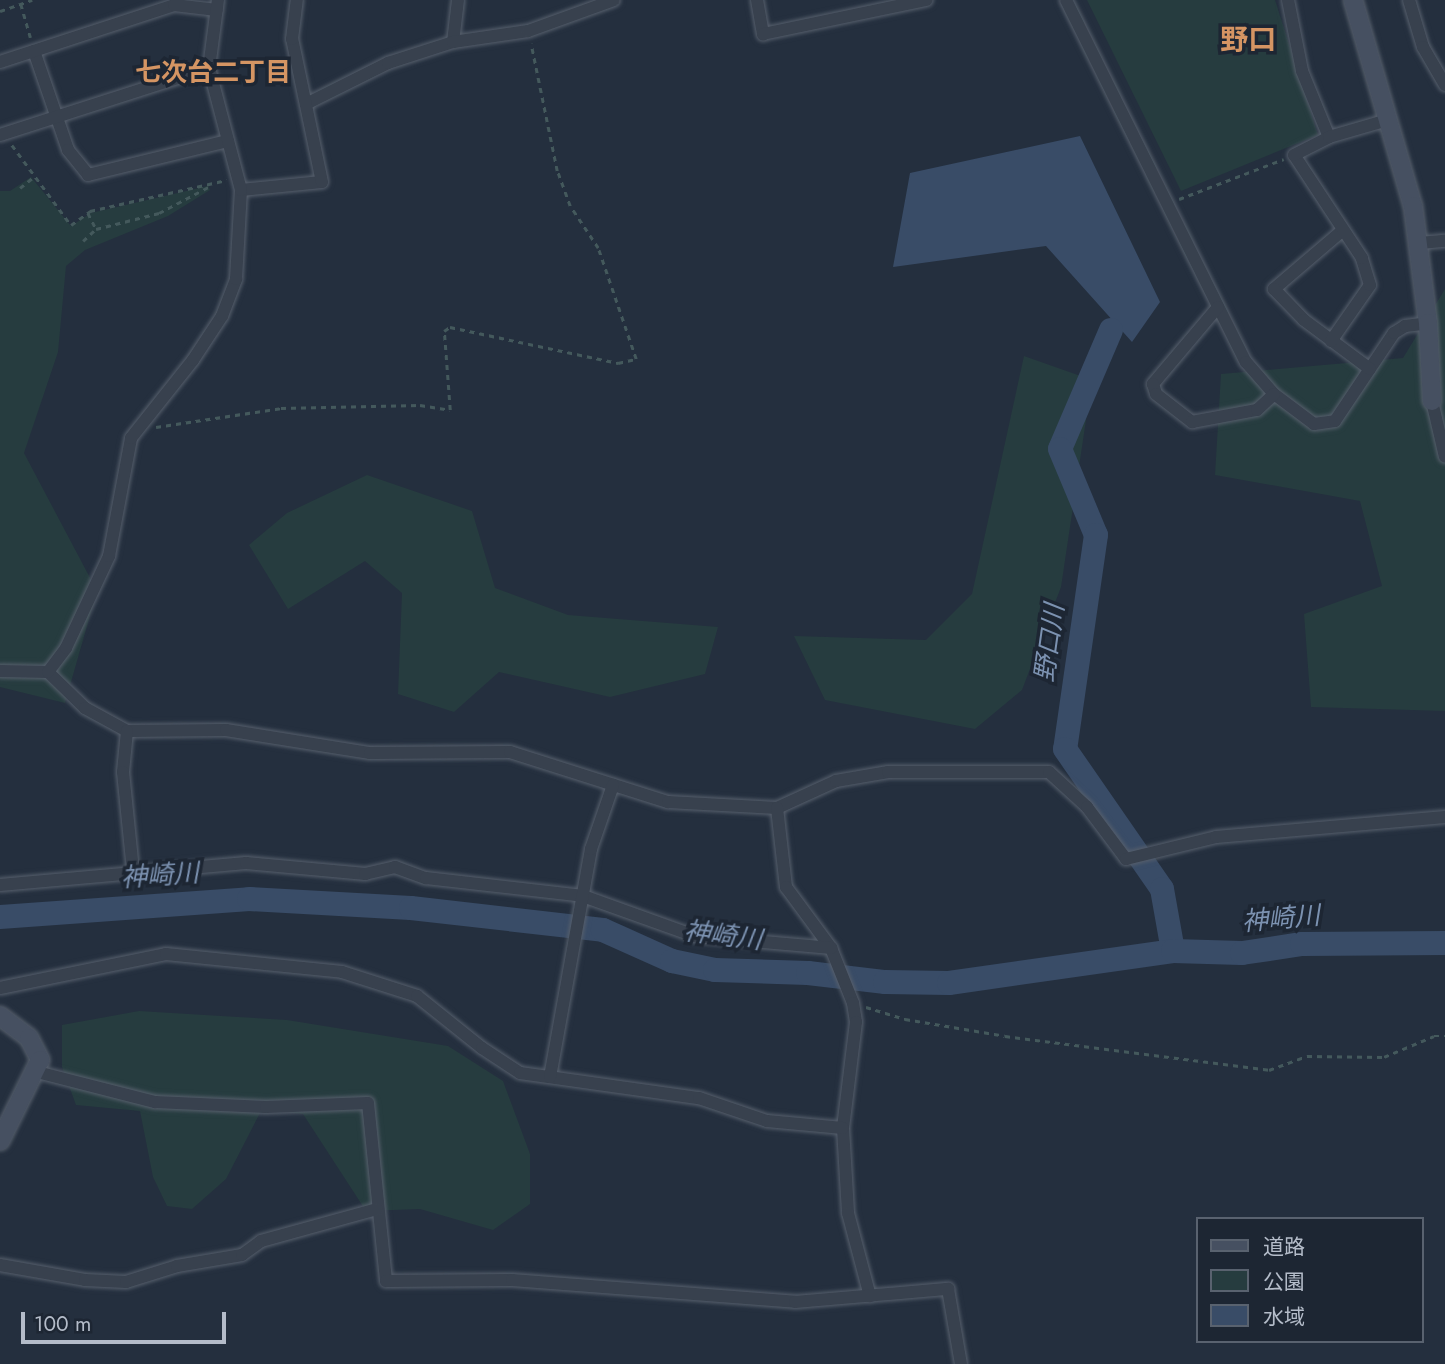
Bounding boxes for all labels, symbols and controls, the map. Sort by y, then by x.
district label: 野口 [1220,23,1276,57]
district label: 七次台二丁目 [135,57,291,89]
water label: 野口川 [1029,602,1071,684]
water label: 神崎川 [120,858,200,894]
water label: 神崎川 [1241,900,1321,938]
water label: 神崎川 [682,916,764,956]
legend [1196,1217,1424,1343]
text: 道路 [1263,1232,1305,1262]
text: 公園 [1263,1267,1305,1297]
scale bar [24,1298,229,1342]
text: 水域 [1263,1302,1305,1332]
text: 100 m [34,1309,91,1339]

